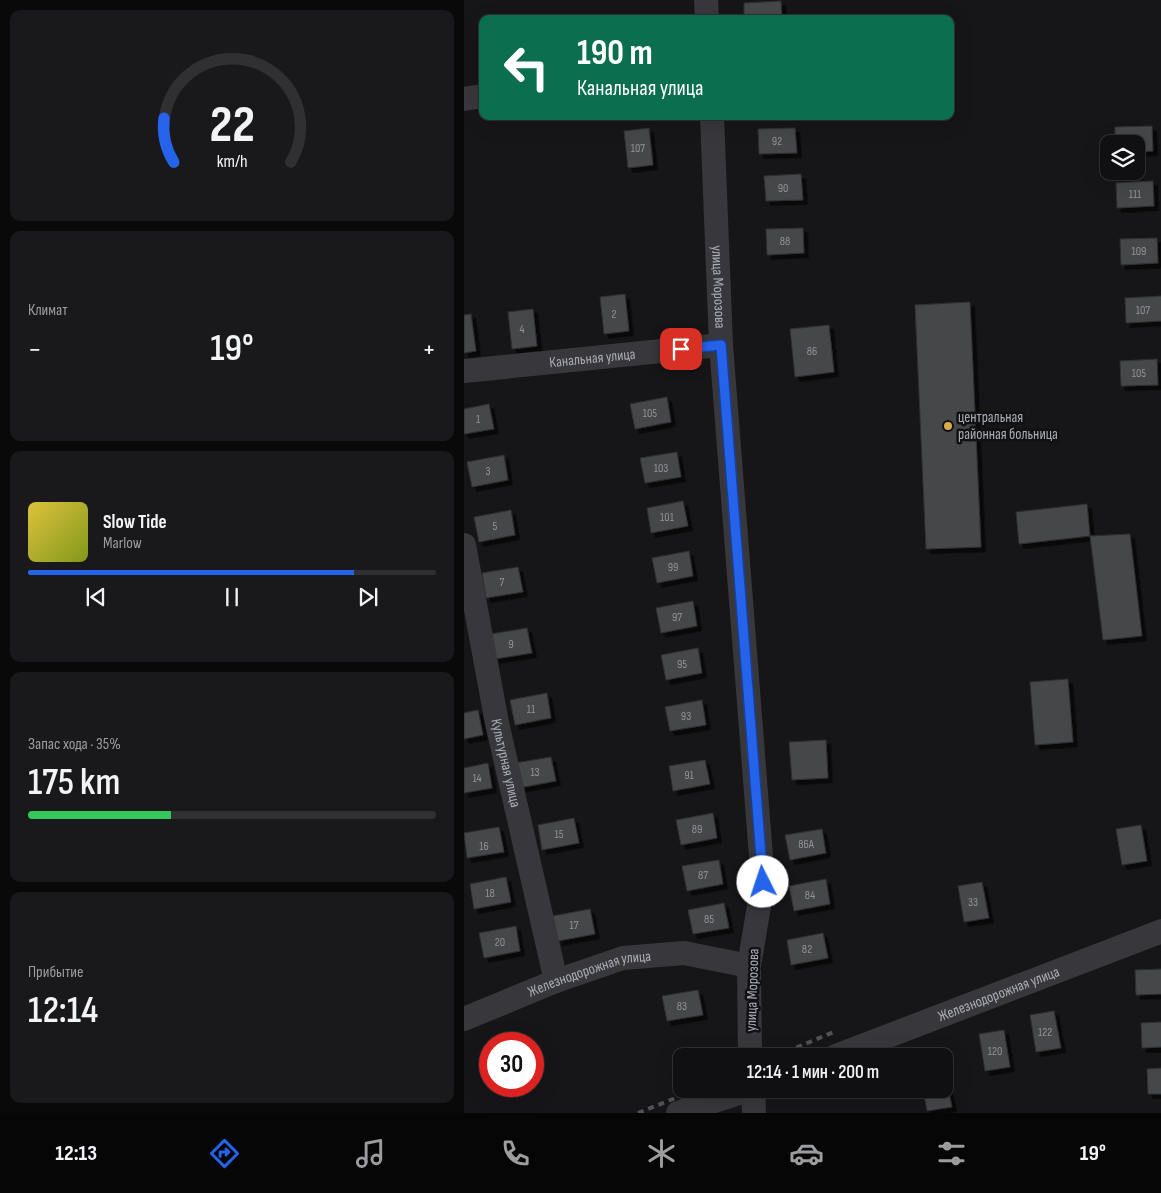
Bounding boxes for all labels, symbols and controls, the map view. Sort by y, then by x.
text: 190 m [577,32,653,75]
icon: left [494,35,559,100]
text: Канальная улица [577,75,704,102]
text: 22 [209,94,255,157]
house number: 92 [772,134,782,149]
map controls [1100,135,1145,180]
button: layers [1100,135,1145,180]
house number: 107 [631,141,645,156]
text: km/h [217,151,247,172]
house number: 90 [778,181,788,196]
house number: 111 [1129,187,1142,202]
house number: 88 [780,234,790,249]
house number: 109 [1132,244,1146,259]
street label: улица Морозова [707,245,729,329]
text: Климат [28,301,68,320]
house number: 107 [1136,303,1150,318]
house number: 2 [612,307,617,322]
house number: 4 [519,322,525,337]
text: 19° [210,326,254,371]
pin [660,328,702,370]
text: − [28,333,42,366]
text: + [422,333,436,366]
icon: arrive [667,335,695,363]
house number: 86 [807,344,817,359]
street label: Канальная улица [548,345,637,372]
house number: 105 [1132,366,1146,381]
house number: 105 [643,406,657,421]
place label: центральная районная больница [958,408,1058,444]
house number: 1 [476,412,481,427]
marker: центральная районная больница [942,420,954,432]
house number: 103 [654,461,668,476]
house number: 3 [485,464,491,479]
house number: 101 [660,510,675,525]
text: Slow Tide [103,511,167,534]
house number: 5 [493,519,498,534]
text: Marlow [103,534,142,553]
house number: 99 [668,560,678,575]
house number: 7 [500,575,505,590]
icon: previous [82,583,110,611]
icon: pause [218,583,246,611]
icon: next [354,583,382,611]
house number: 97 [672,610,682,625]
house number: 9 [508,637,514,652]
house number: 95 [677,657,687,672]
house number: 11 [527,702,536,717]
house number: 93 [681,709,691,724]
street label: Культурная улица [486,717,525,809]
text: Запас хода · 35% [28,735,121,754]
text: 175 km [28,760,120,805]
house number: 13 [530,765,540,780]
house number: 91 [684,768,695,783]
house number: 14 [472,771,482,786]
house number: 89 [692,822,702,837]
house number: 15 [554,827,564,842]
house number: 86А [798,837,815,852]
house number: 16 [479,839,489,854]
position arrow [736,855,788,907]
house number: 87 [698,868,708,883]
house number: 18 [485,886,495,901]
house number: 84 [805,888,815,903]
house number: 33 [968,895,978,910]
house number: 85 [704,912,714,927]
house number: 17 [570,918,579,933]
house number: 20 [495,935,505,950]
house number: 82 [802,942,812,957]
street label: Железнодорожная улица [525,947,652,1002]
street label: улица Морозова [742,948,763,1032]
street label: Железнодорожная улица [935,962,1062,1026]
text: Прибытие [28,963,83,982]
text: 12:14 [28,988,98,1033]
house number: 83 [677,999,687,1014]
house number: 122 [1038,1025,1052,1040]
speed limit sign: 30 [479,1032,544,1097]
house number: 120 [988,1044,1002,1059]
text: 12:14 · 1 мин · 200 m [747,1061,879,1084]
icon: directions [207,1136,242,1171]
icon: music [353,1136,388,1171]
icon: phone [498,1136,533,1171]
icon: climate [644,1136,679,1171]
icon: car [789,1136,824,1171]
icon: filters [934,1136,969,1171]
text: 12:13 [55,1140,97,1167]
text: 19° [1080,1140,1106,1167]

